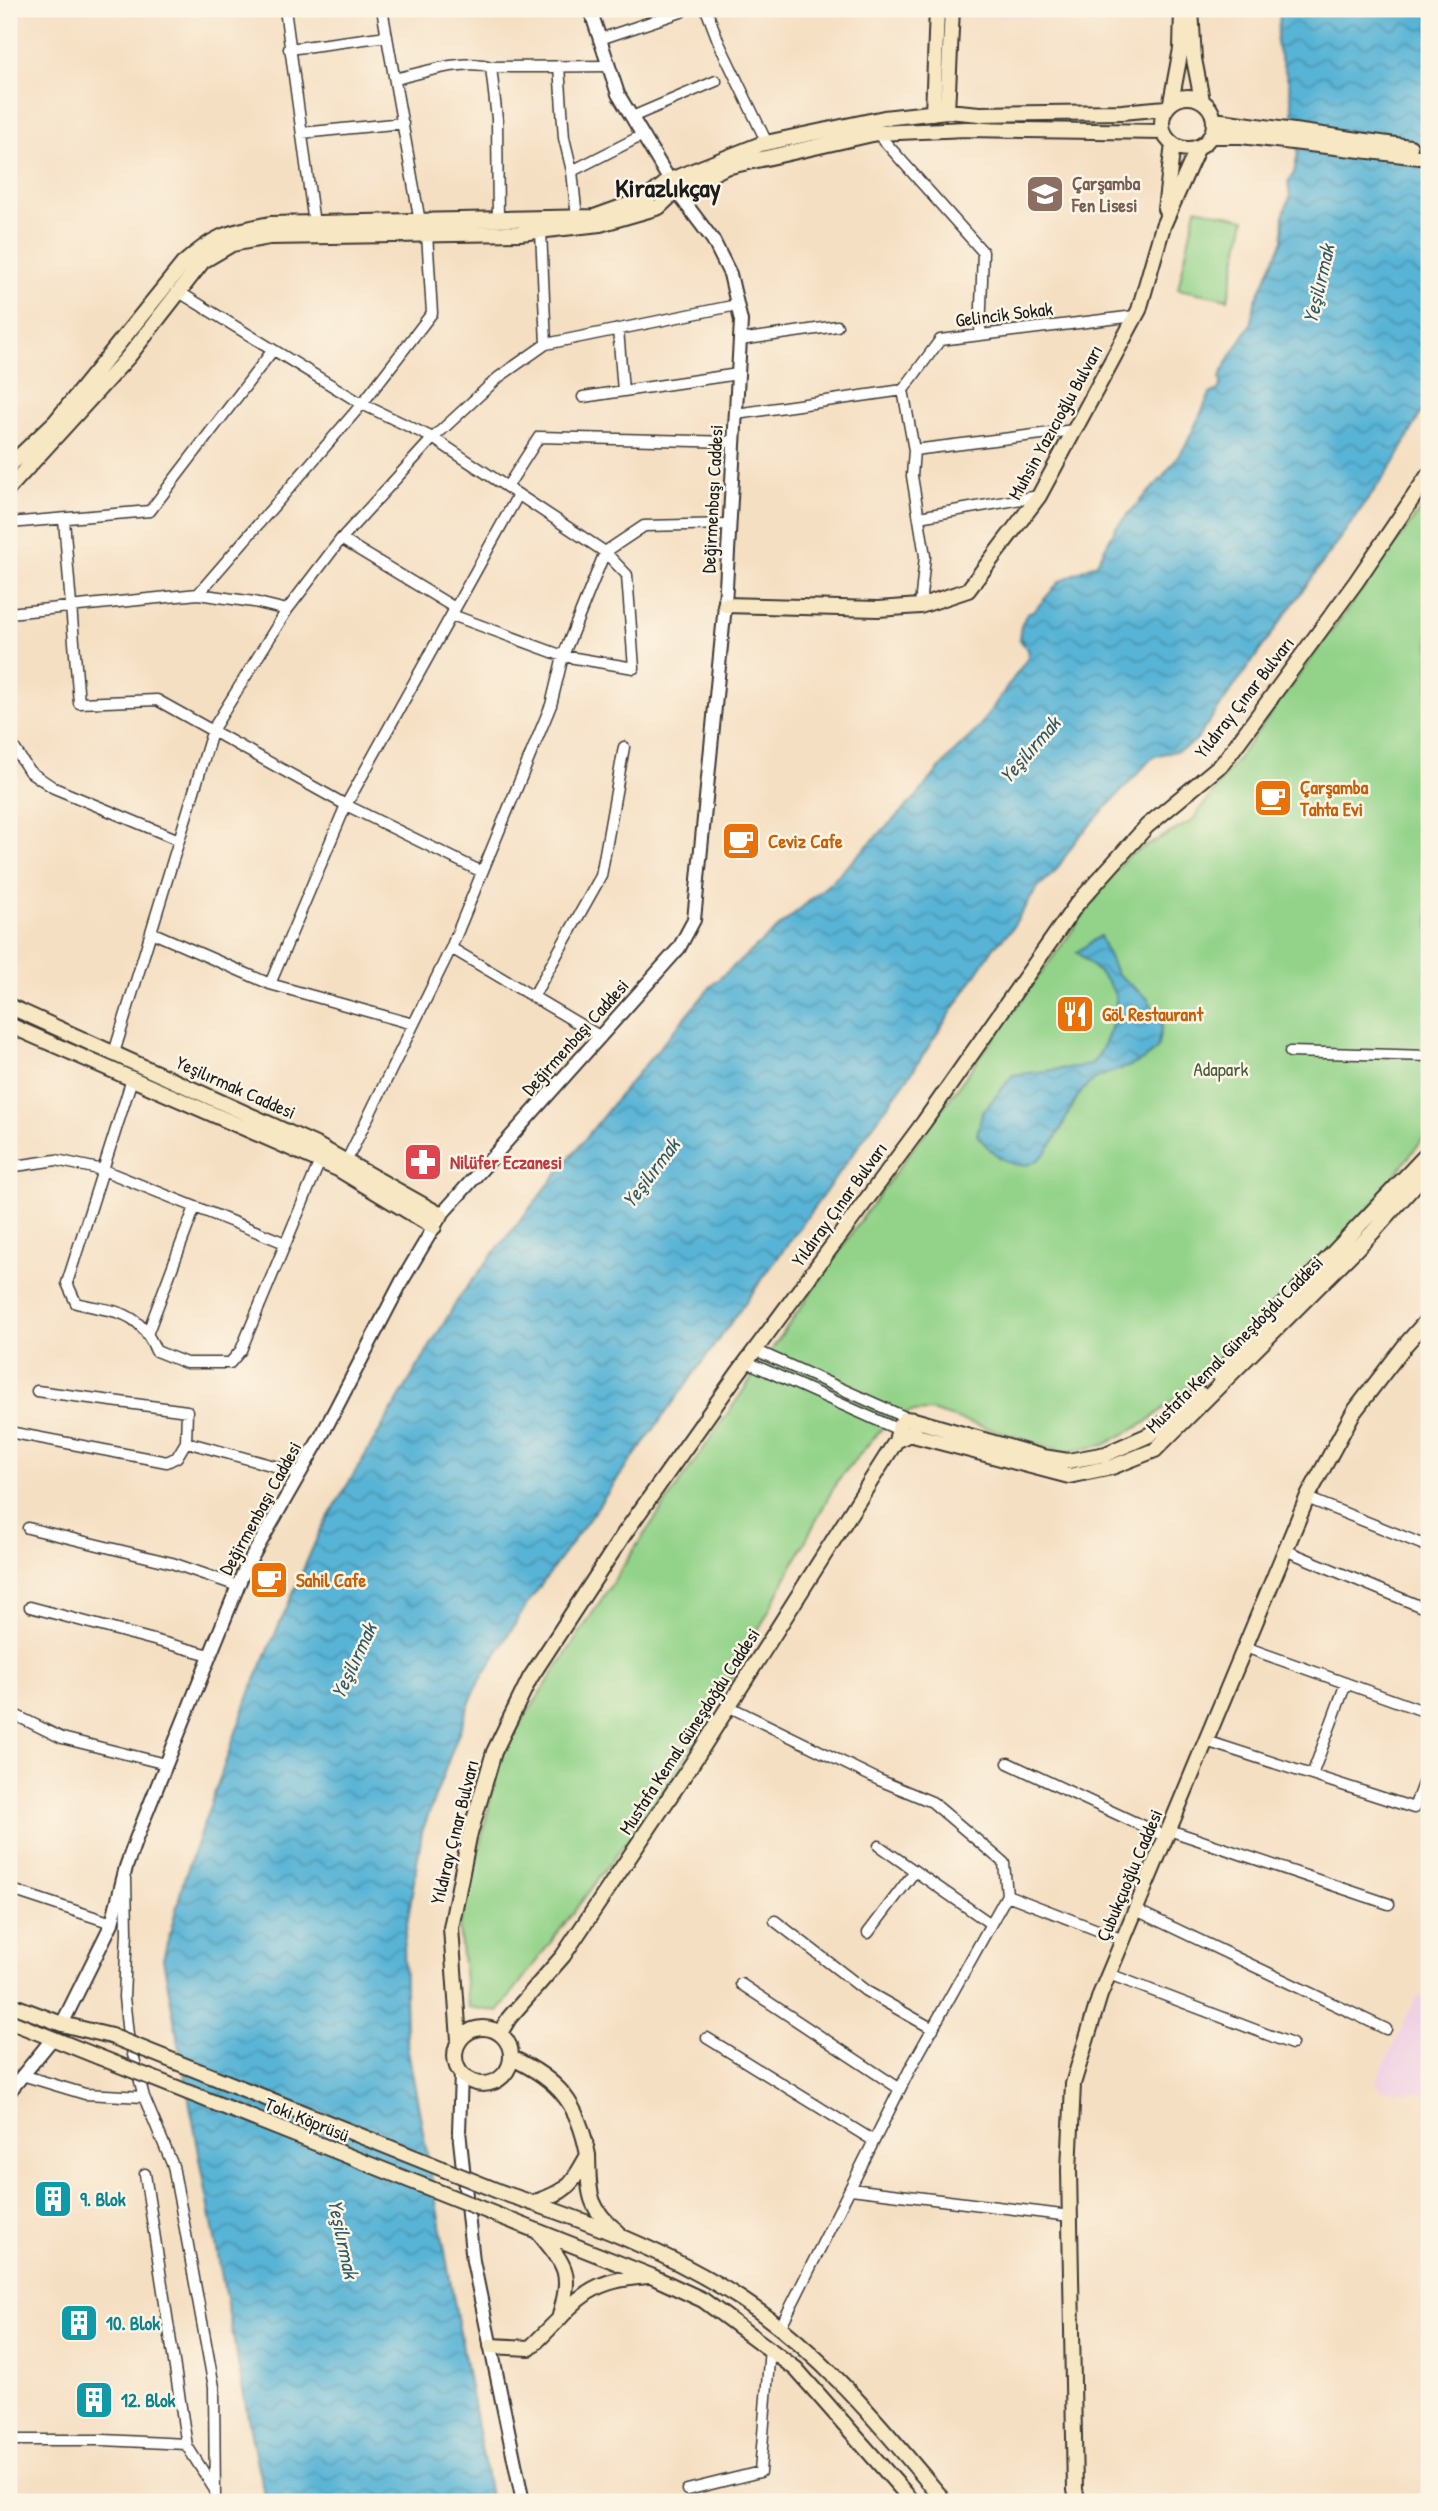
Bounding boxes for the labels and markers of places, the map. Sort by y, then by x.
place label: Çarşamba Fen Lisesi [1071,170,1141,218]
school or university icon: Çarşamba Fen Lisesi [1024,173,1066,215]
place label: Çarşamba Tahta Evi [1299,774,1369,822]
cafe icon: Çarşamba Tahta Evi [1252,777,1294,819]
cafe icon: Ceviz Cafe [720,820,762,862]
place label: Ceviz Cafe [768,828,843,854]
restaurant icon: Göl Restaurant [1054,993,1096,1035]
place label: Göl Restaurant [1102,1001,1205,1027]
pharmacy icon: Nilüfer Eczanesi [402,1141,444,1183]
place label: Nilüfer Eczanesi [450,1149,562,1175]
cafe icon: Sahil Cafe [248,1559,290,1601]
place label: Sahil Cafe [296,1567,367,1593]
building icon: 9. Blok [32,2178,74,2220]
place label: 9. Blok [80,2186,126,2212]
building icon: 10. Blok [58,2302,100,2344]
place label: 10. Blok [106,2310,160,2336]
building icon: 12. Blok [73,2379,115,2421]
place label: 12. Blok [121,2387,176,2413]

